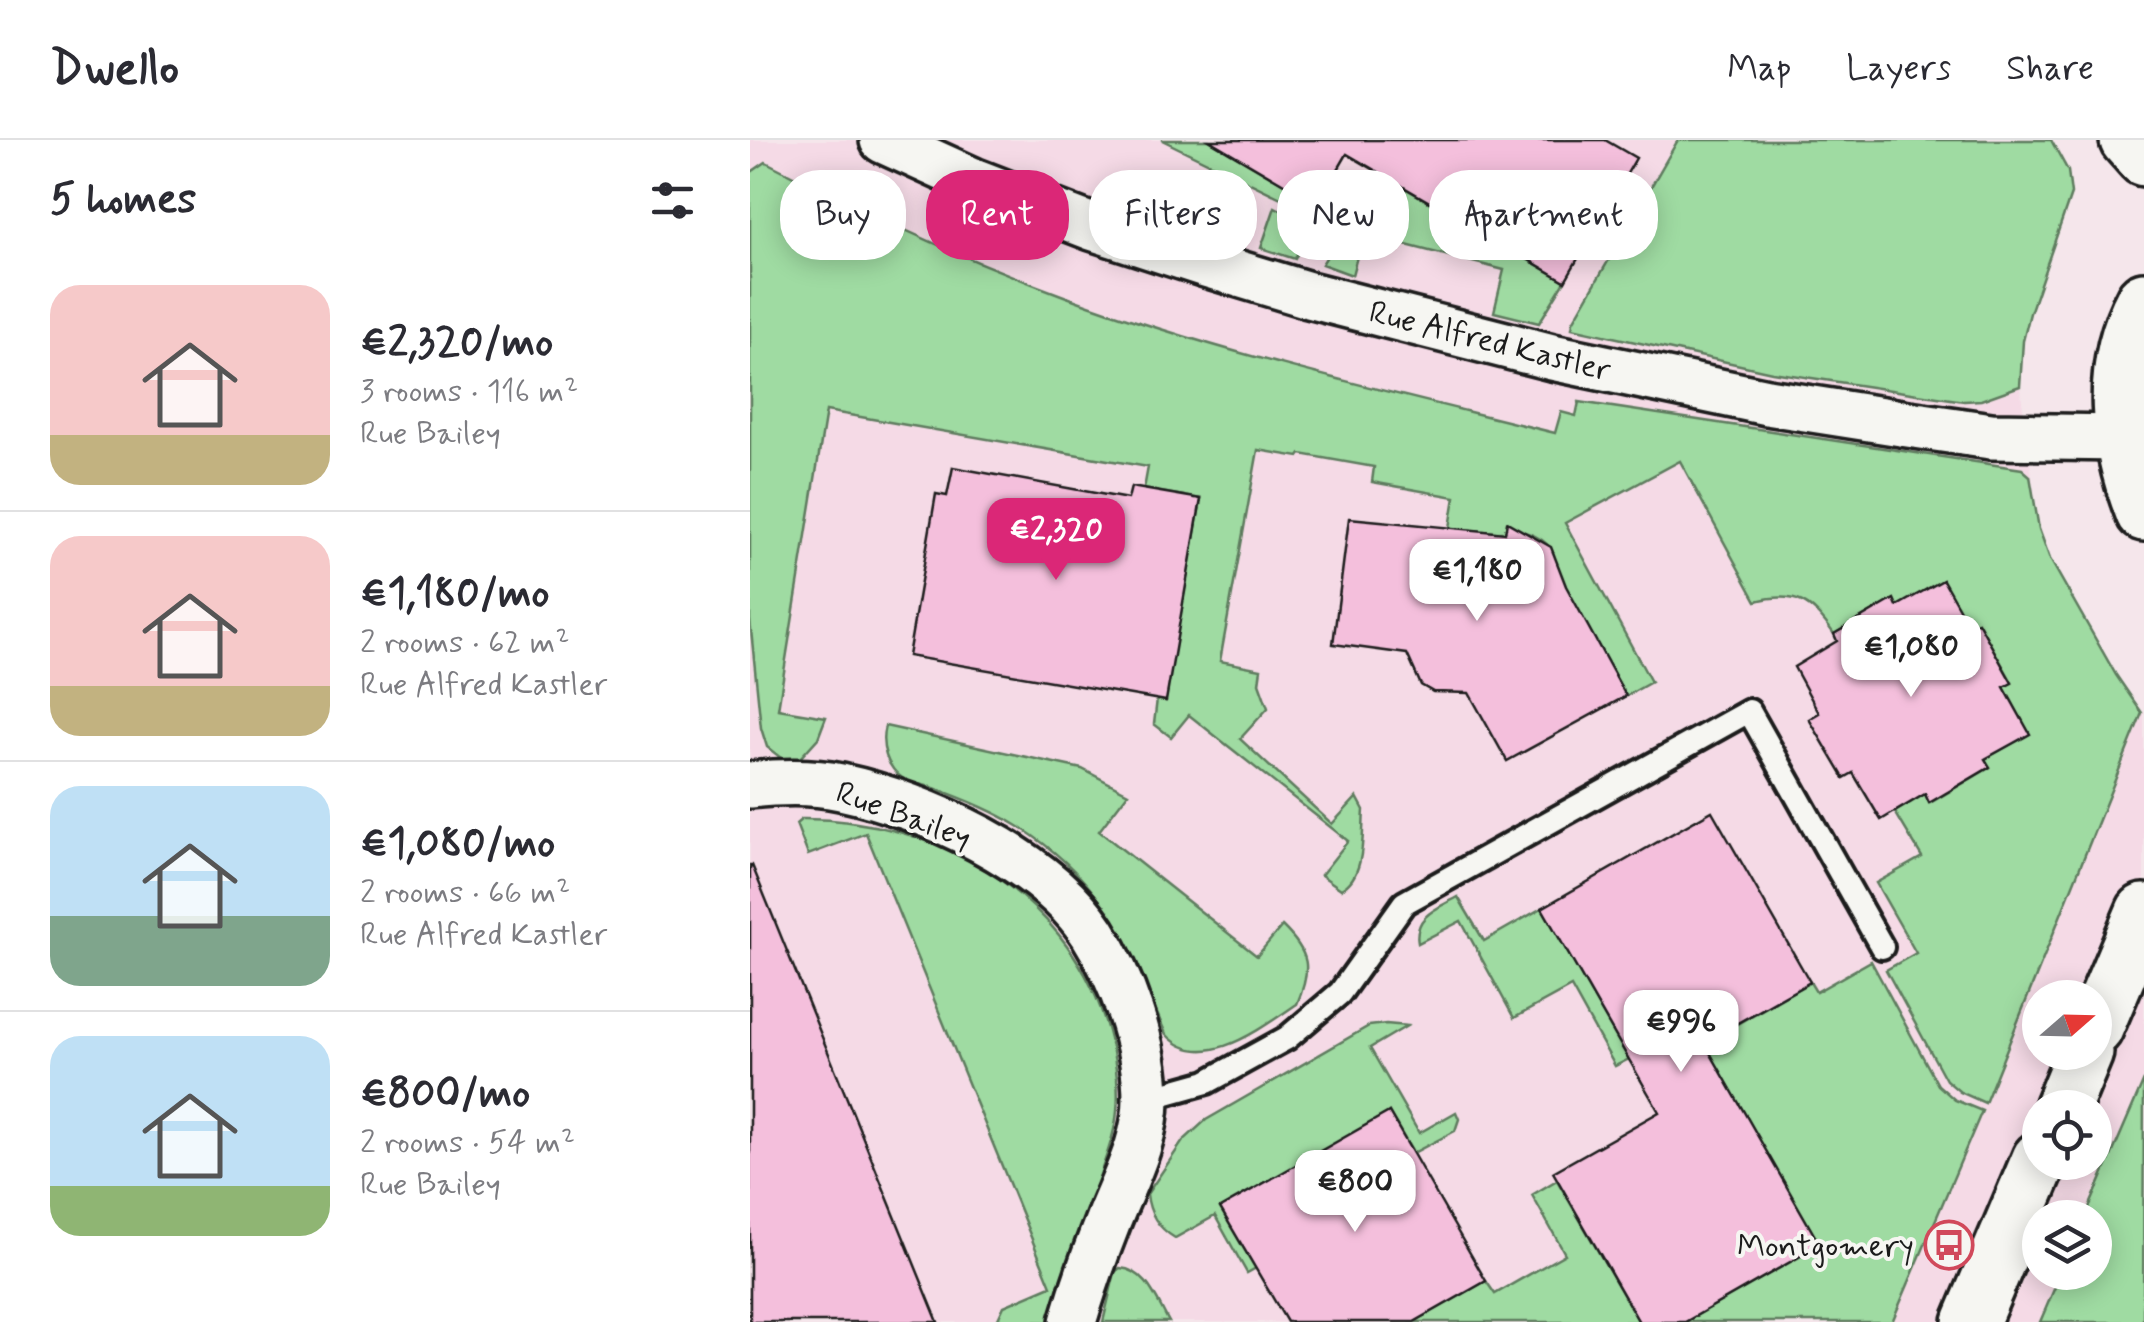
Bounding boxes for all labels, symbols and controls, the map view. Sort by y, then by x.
text: Dwello [50,38,179,101]
text: Map [1727,46,1791,92]
text: Layers [1846,46,1951,92]
text: Share [2006,46,2094,92]
chip: Buy [780,170,906,260]
chip: Rent [926,170,1069,260]
chip: Filters [1089,170,1257,260]
chip: New [1277,170,1409,260]
chip: Apartment [1429,170,1658,260]
text: 5 homes [50,173,196,228]
icon: filters [645,173,700,228]
street label: Rue Alfred Kastler [1364,292,1615,392]
text: €2,320/mo [360,316,553,371]
icon: home [130,325,250,445]
text: 3 rooms · 116 m² [360,371,578,413]
text: Rue Bailey [360,413,501,455]
pin: €2,320 [975,498,1137,583]
text: €2,320 [1009,509,1103,551]
pin: €1,180 [1396,539,1558,624]
text: €1,180 [1431,550,1523,592]
text: €1,180/mo [360,567,549,622]
icon: home [130,576,250,696]
pin: €1,080 [1830,615,1992,700]
text: 2 rooms · 62 m² [360,622,569,664]
text: €1,080 [1863,626,1959,668]
text: Rue Alfred Kastler [360,664,607,706]
street label: Rue Bailey [830,772,977,860]
text: €1,080/mo [360,817,555,872]
icon: home [130,826,250,946]
text: 2 rooms · 66 m² [360,872,570,914]
text: Rue Alfred Kastler [360,914,607,956]
north arrow [2022,980,2112,1070]
map controls [2022,980,2112,1290]
pin: €996 [1622,990,1740,1075]
text: €996 [1646,1001,1716,1043]
text: €800/mo [360,1067,530,1122]
icon: home [130,1076,250,1196]
button: locate [2022,1090,2112,1180]
text: 2 rooms · 54 m² [360,1122,575,1164]
pin: €800 [1296,1150,1414,1235]
text: €800 [1317,1161,1393,1203]
text: Rue Bailey [360,1164,501,1206]
button: layers [2022,1200,2112,1290]
bus stop icon: Montgomery [1923,1219,1975,1271]
place label: Montgomery [1737,1226,1914,1268]

